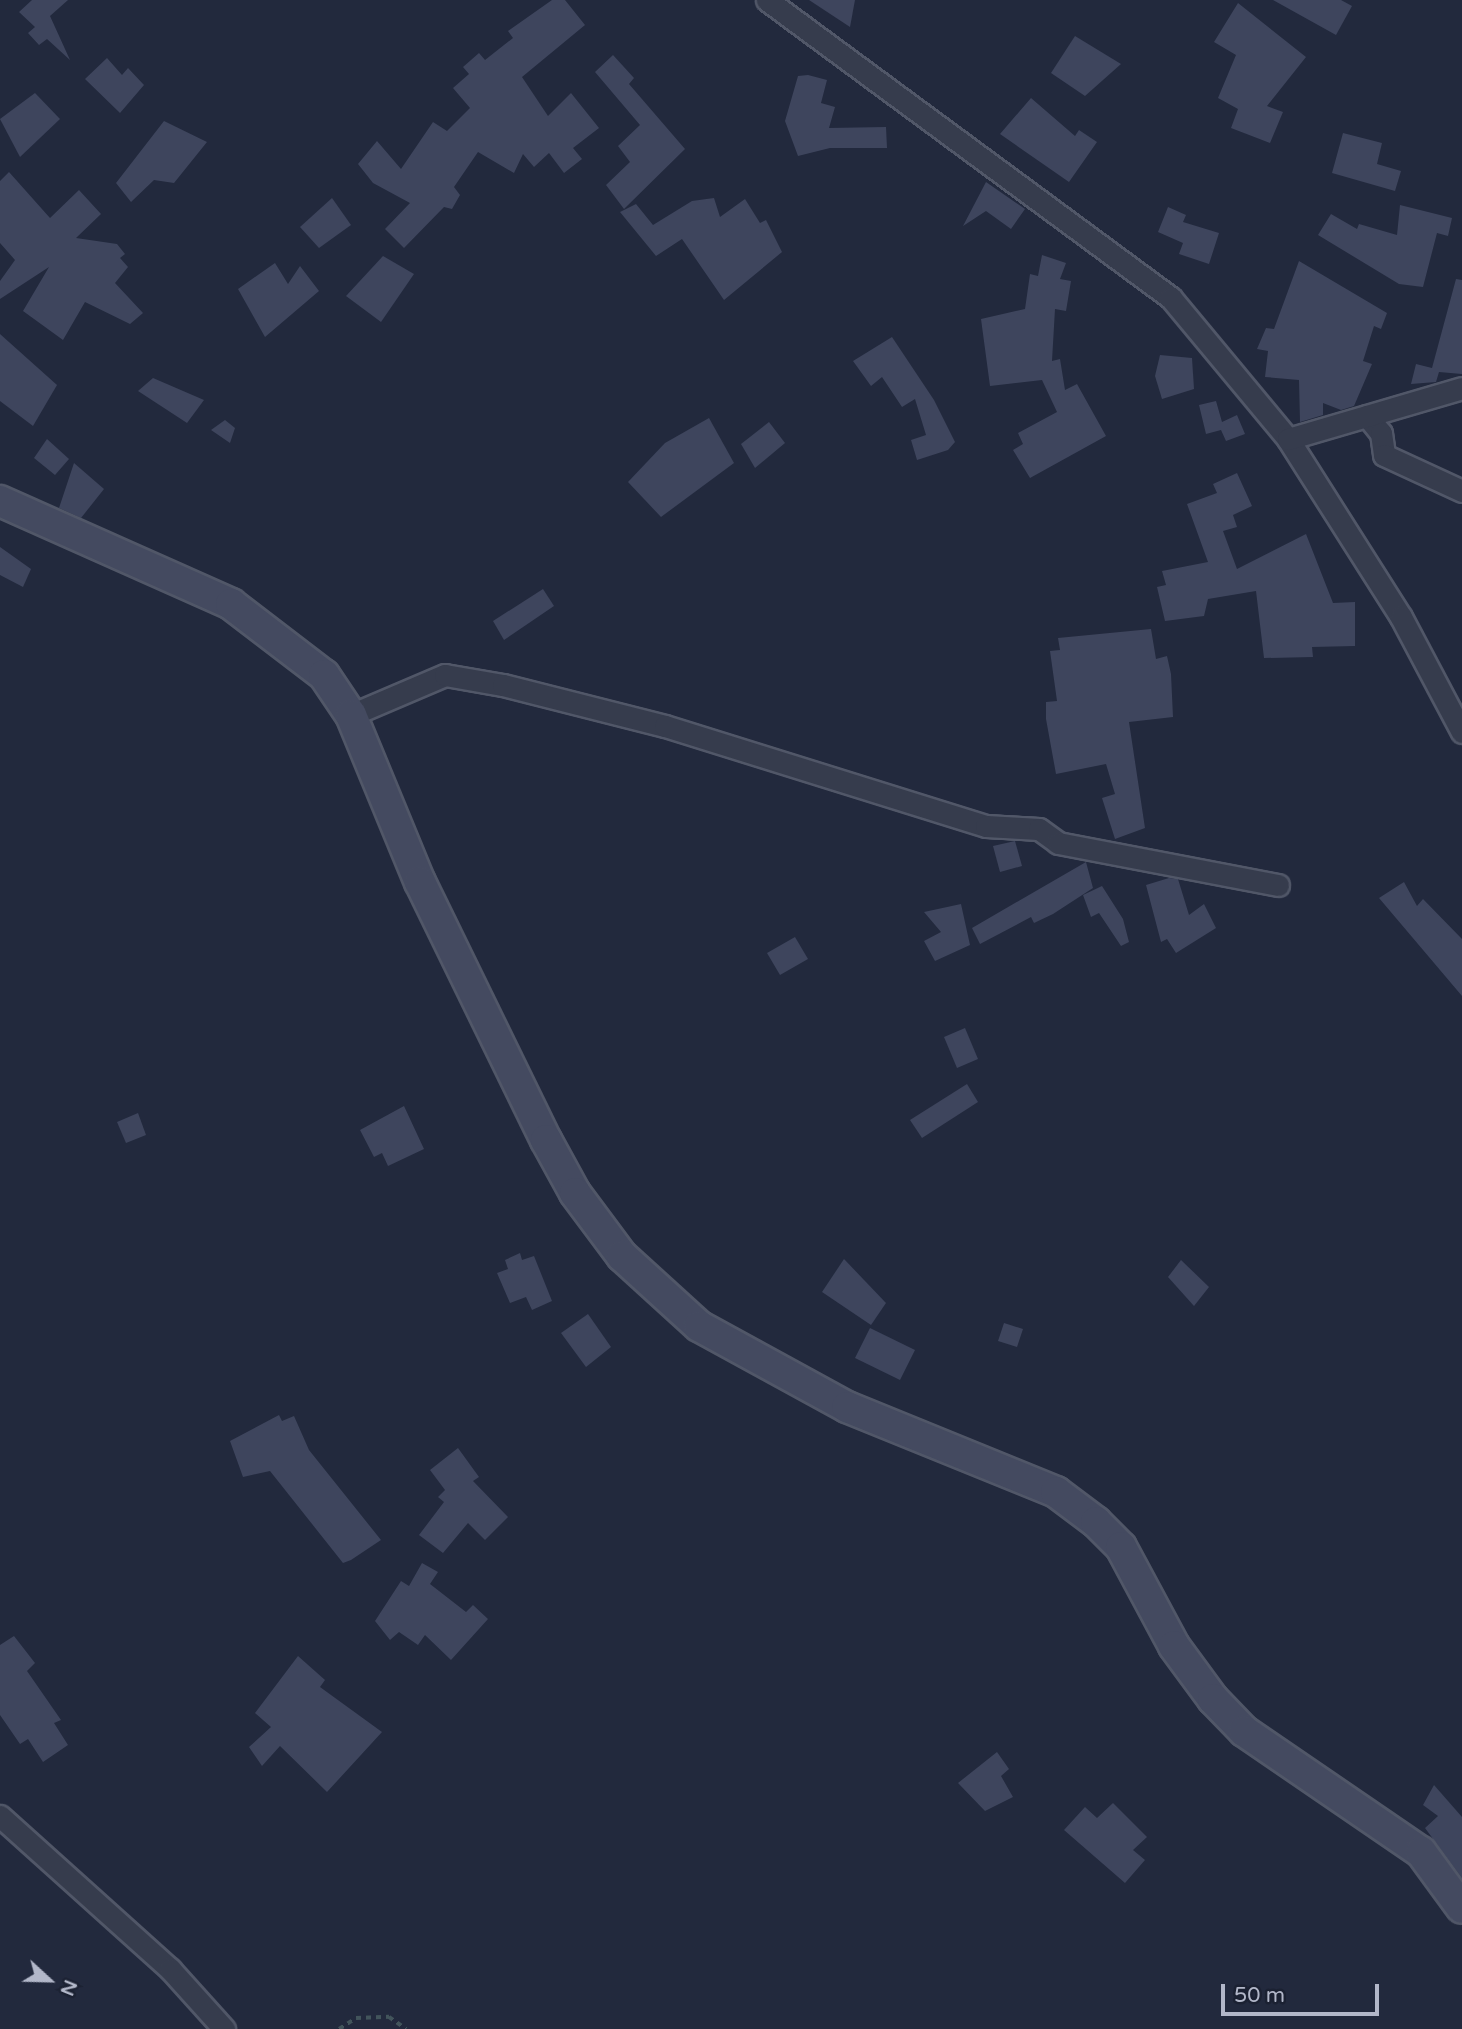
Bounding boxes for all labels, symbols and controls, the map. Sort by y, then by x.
north arrow [14,1945,84,2015]
scale bar [1224,1969,1382,2013]
text: N [55,1977,82,1999]
text: 50 m [1234,1983,1285,2008]

